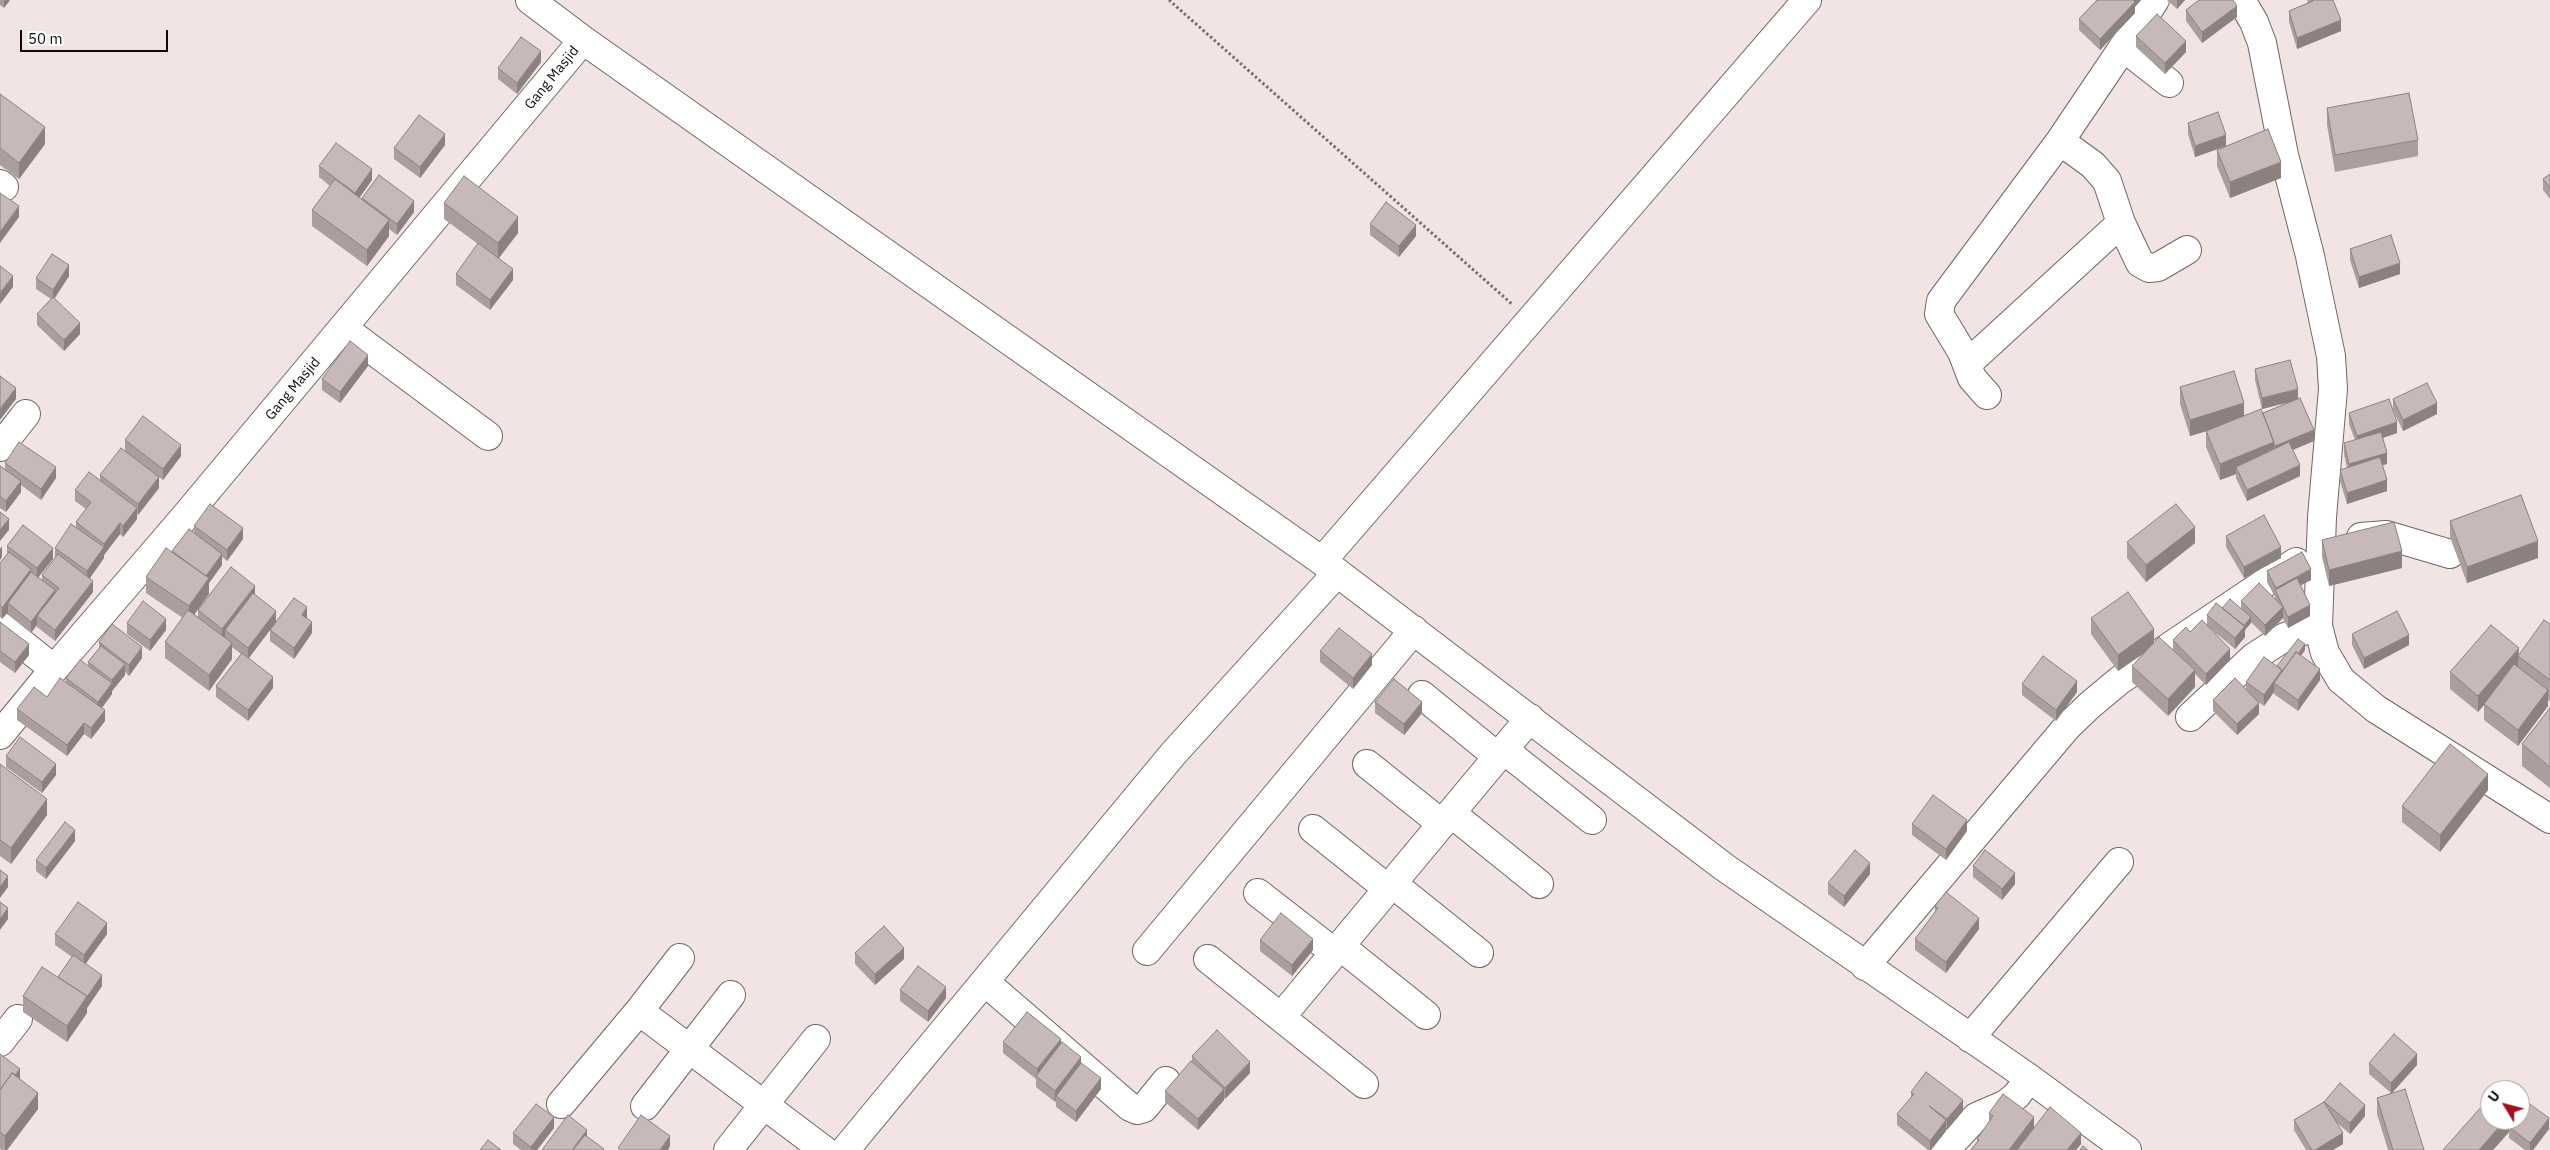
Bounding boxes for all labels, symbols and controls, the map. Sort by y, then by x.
scale bar [22,20,170,52]
text: 50 m [28,29,63,48]
street label: Gang Masjid [521,43,583,113]
street label: Gang Masjid [262,354,324,424]
north arrow [2480,1080,2530,1130]
text: U [2484,1087,2504,1106]

